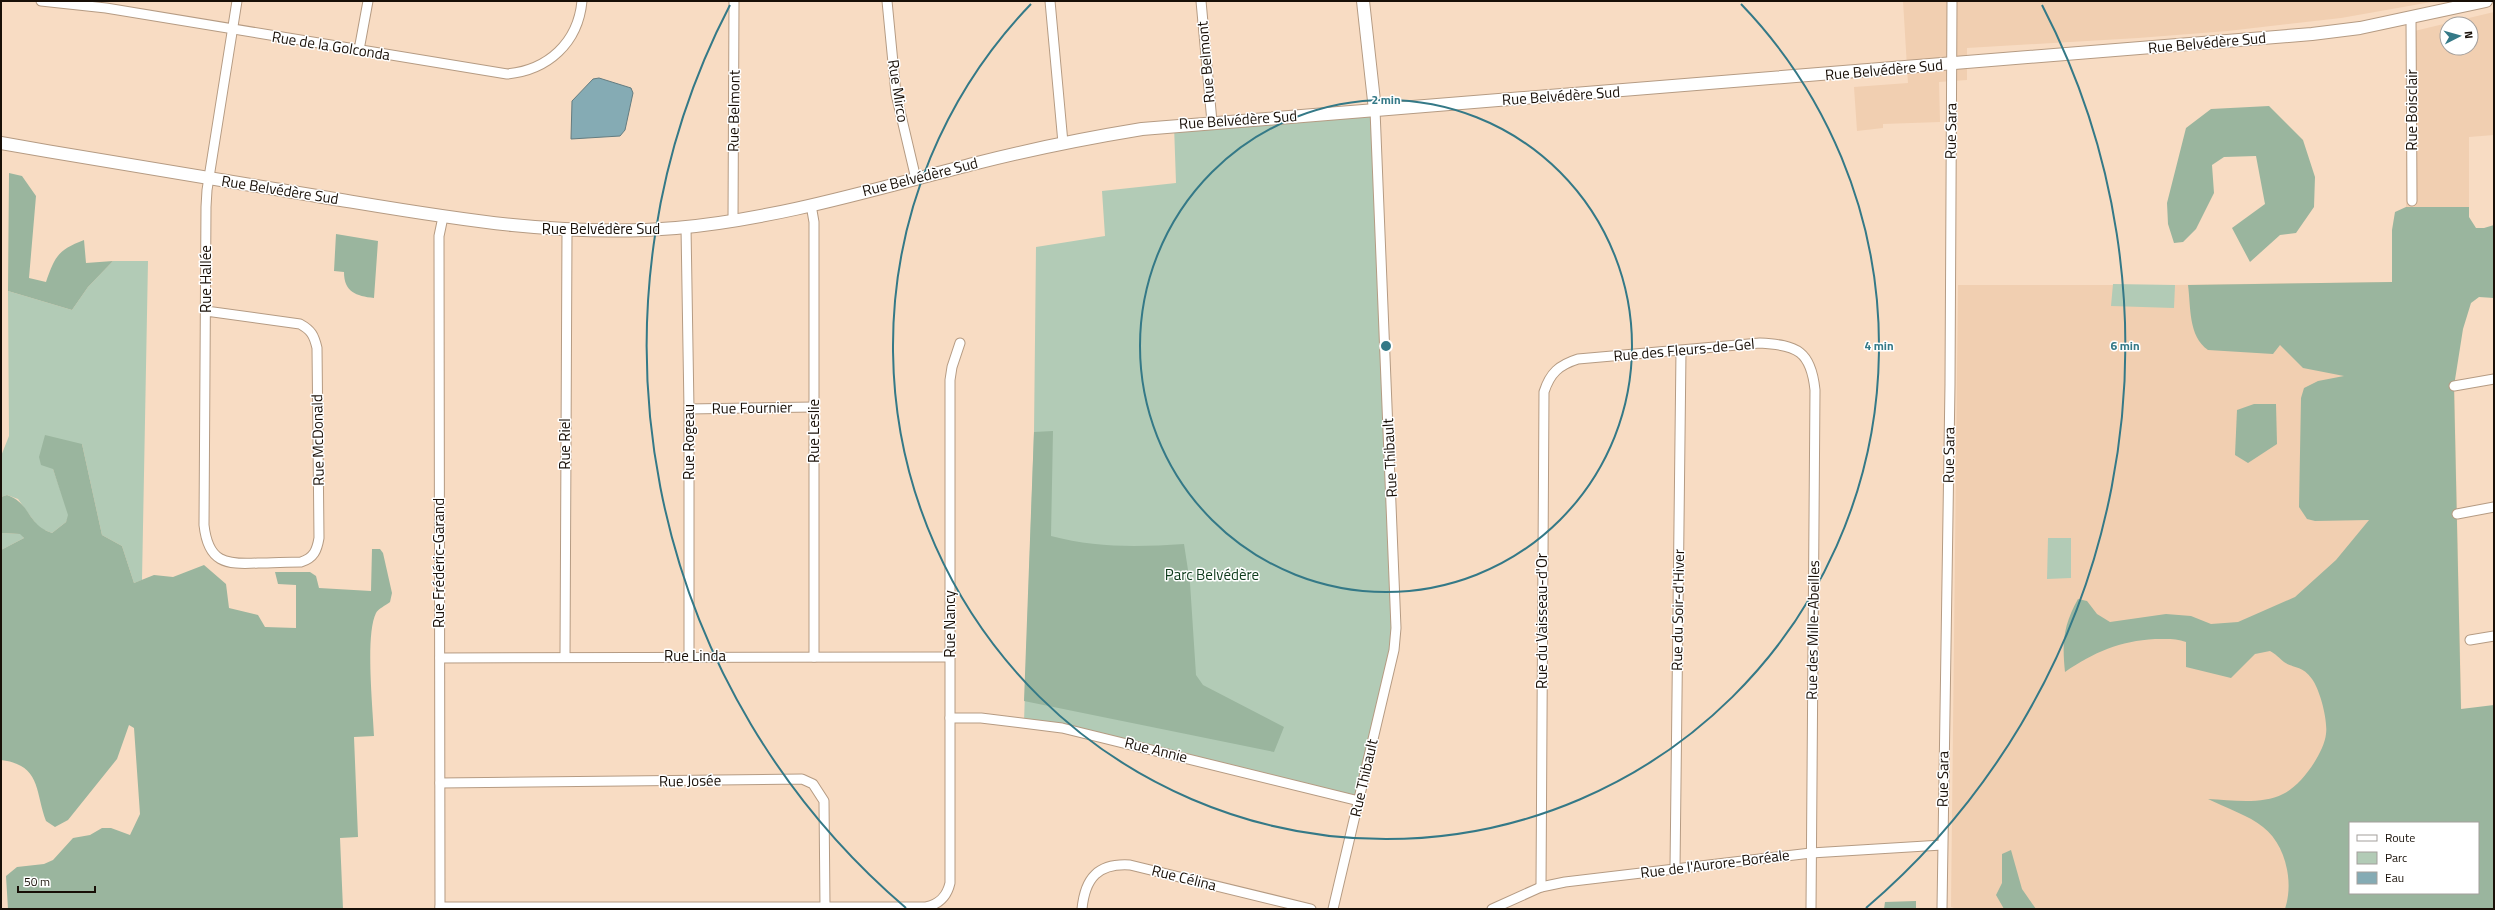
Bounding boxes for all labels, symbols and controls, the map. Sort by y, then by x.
north arrow [2439,16,2479,56]
street label: Rue Belmont [1190,19,1221,104]
street label: Rue de la Golconda [270,25,392,66]
street label: Rue Belvédère Sud [2147,26,2267,59]
text: N [2461,30,2477,40]
street label: Rue Belvédère Sud [1824,53,1944,86]
street label: Rue Mirco [882,58,915,124]
street label: Rue Belmont [721,69,746,152]
street label: Rue Boisclair [2400,69,2423,151]
street label: Rue Belvédère Sud [1501,80,1621,111]
text: 2 min [1371,90,1401,109]
street label: Rue Sara [1939,102,1962,159]
street label: Rue Belvédère Sud [1178,104,1298,135]
street label: Rue Belvédère Sud [860,151,980,202]
street label: Rue Belvédère Sud [220,169,340,210]
street label: Rue Belvédère Sud [542,217,660,240]
street label: Rue Hallée [194,245,217,313]
street label: Rue des Fleurs-de-Gel [1612,332,1756,367]
text: 4 min [1864,336,1894,355]
text: 6 min [2110,336,2140,355]
centre of rings [1379,339,1393,353]
street label: Rue McDonald [305,394,330,486]
street label: Rue Fournier [711,395,793,420]
street label: Rue Leslie [802,399,825,463]
street label: Rue Rogeau [677,404,700,480]
street label: Rue Thibault [1376,417,1403,498]
street label: Rue Riel [553,418,576,470]
street label: Rue Sara [1937,426,1960,483]
street label: Rue Frédéric-Garand [427,498,450,628]
street label: Rue du Soir-d'Hiver [1665,549,1690,671]
street label: Rue du Vaisseau-d'Or [1530,553,1553,689]
street label: Rue des Mille-Abeilles [1800,560,1825,700]
park label: Parc Belvédère [1165,563,1259,586]
street label: Rue Nancy [938,590,961,658]
street label: Rue Linda [664,644,726,667]
street label: Rue Annie [1122,731,1190,768]
street label: Rue Thibault [1343,736,1384,819]
street label: Rue Sara [1931,750,1954,807]
street label: Rue Josée [659,768,721,793]
legend [2349,822,2479,894]
text: Route [2385,828,2415,847]
street label: Rue de l'Aurore-Boréale [1639,843,1791,884]
text: Parc [2385,848,2407,867]
street label: Rue Célina [1149,858,1219,897]
scale bar [18,868,95,894]
text: Eau [2385,868,2404,887]
text: 50 m [24,872,50,891]

